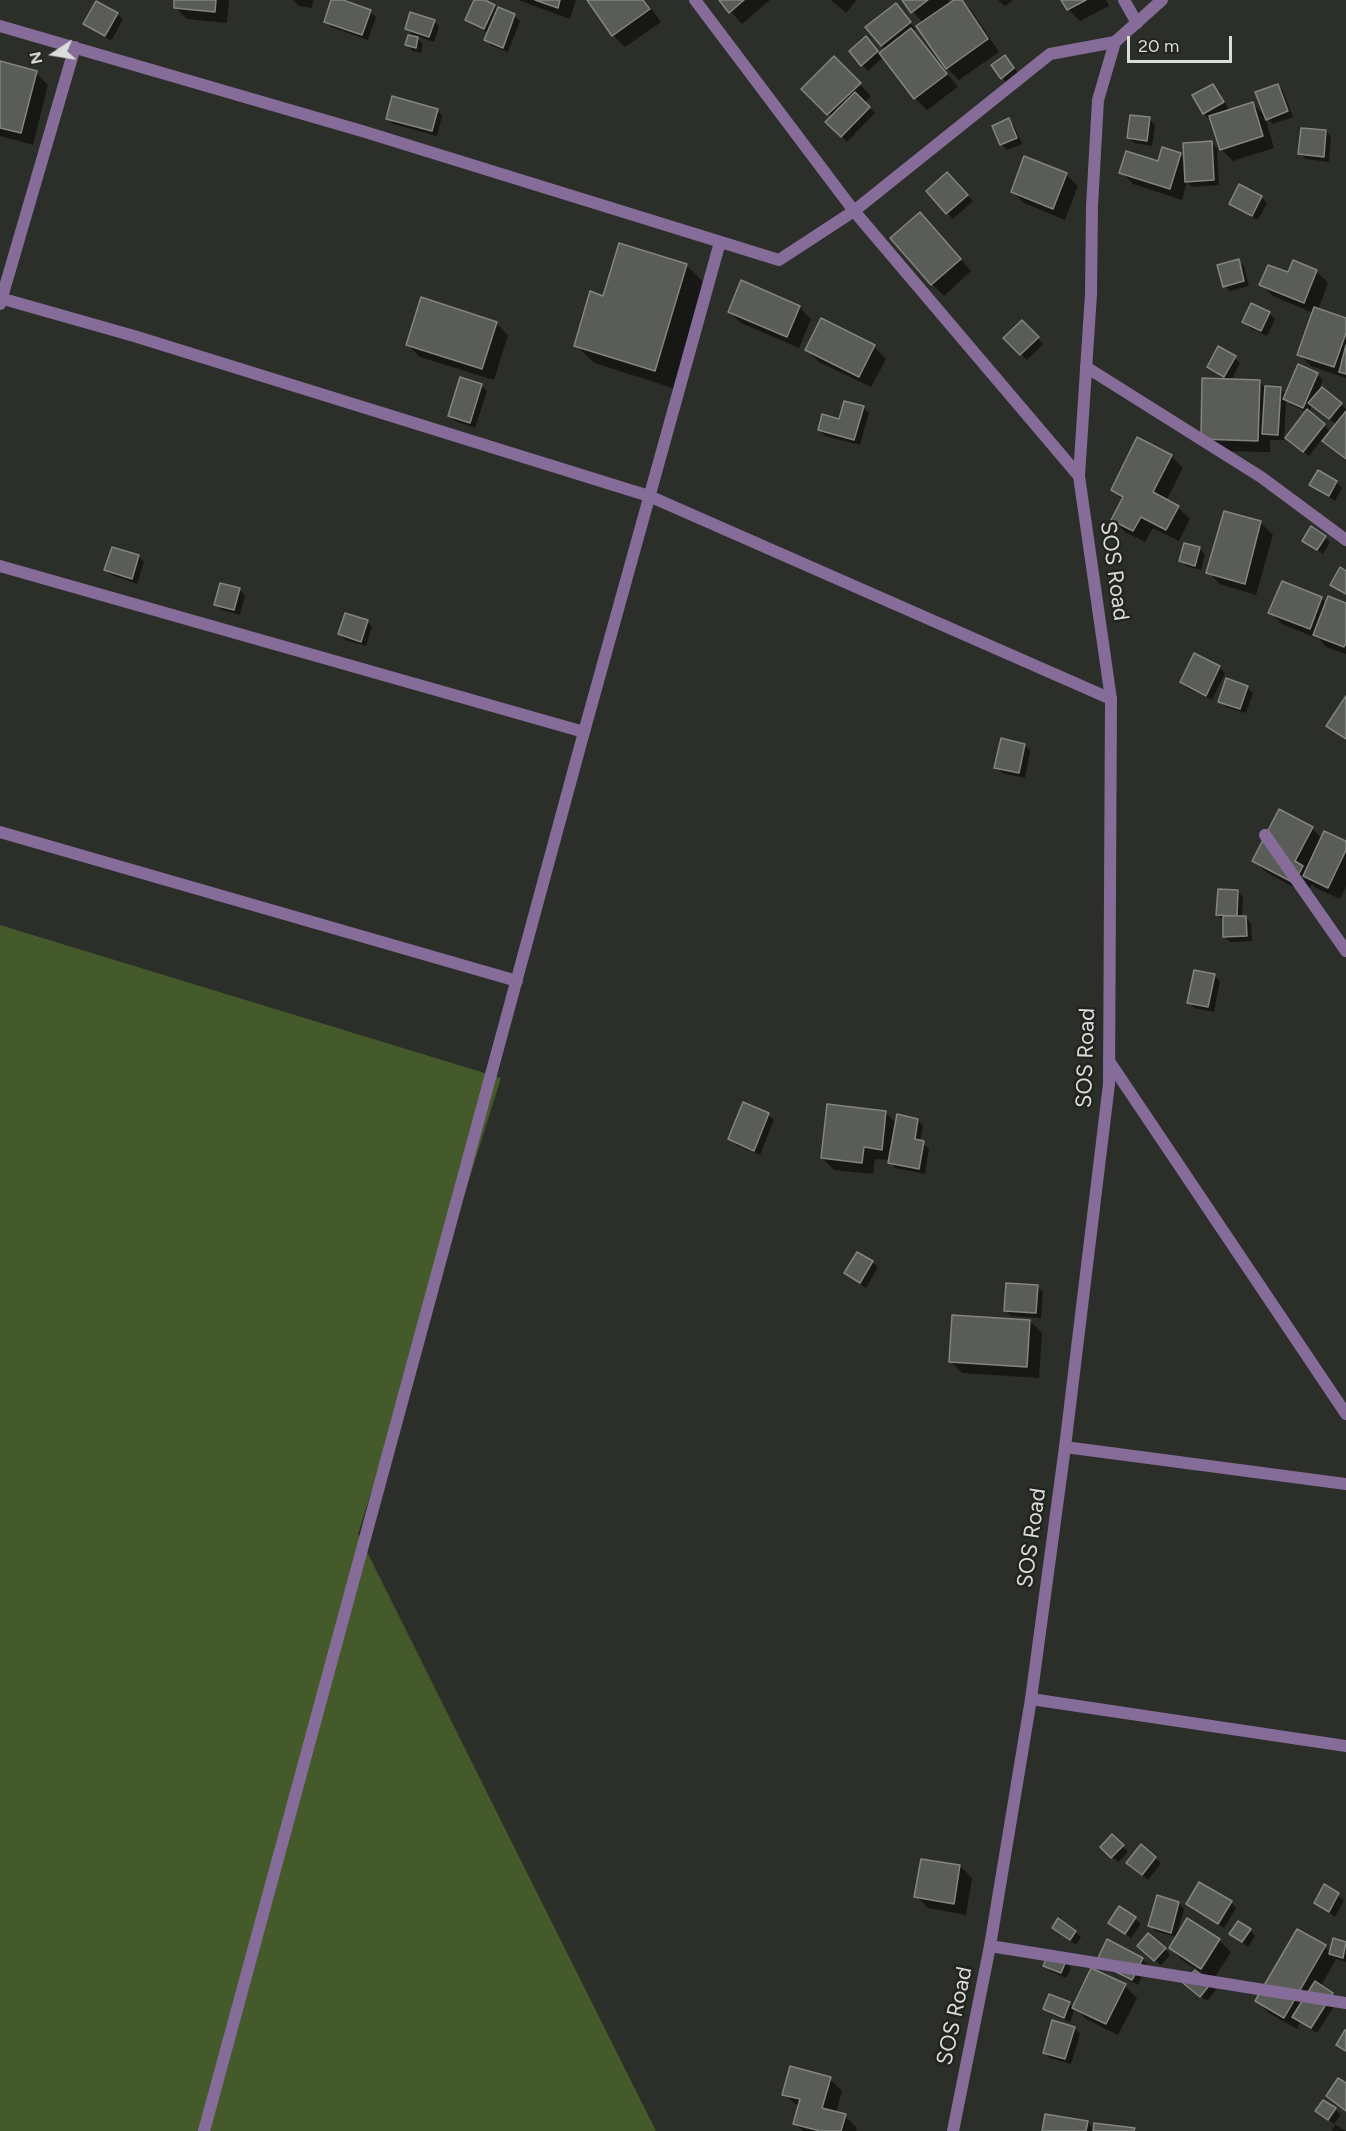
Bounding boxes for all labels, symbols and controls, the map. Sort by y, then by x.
north arrow [24,24,84,84]
scale bar [1130,24,1235,62]
text: 20 m [1138,35,1179,57]
text: N [25,50,46,66]
street label: SOS Road [1094,520,1134,622]
street label: SOS Road [1071,1007,1101,1109]
street label: SOS Road [1012,1487,1052,1589]
street label: SOS Road [932,1964,978,2068]

